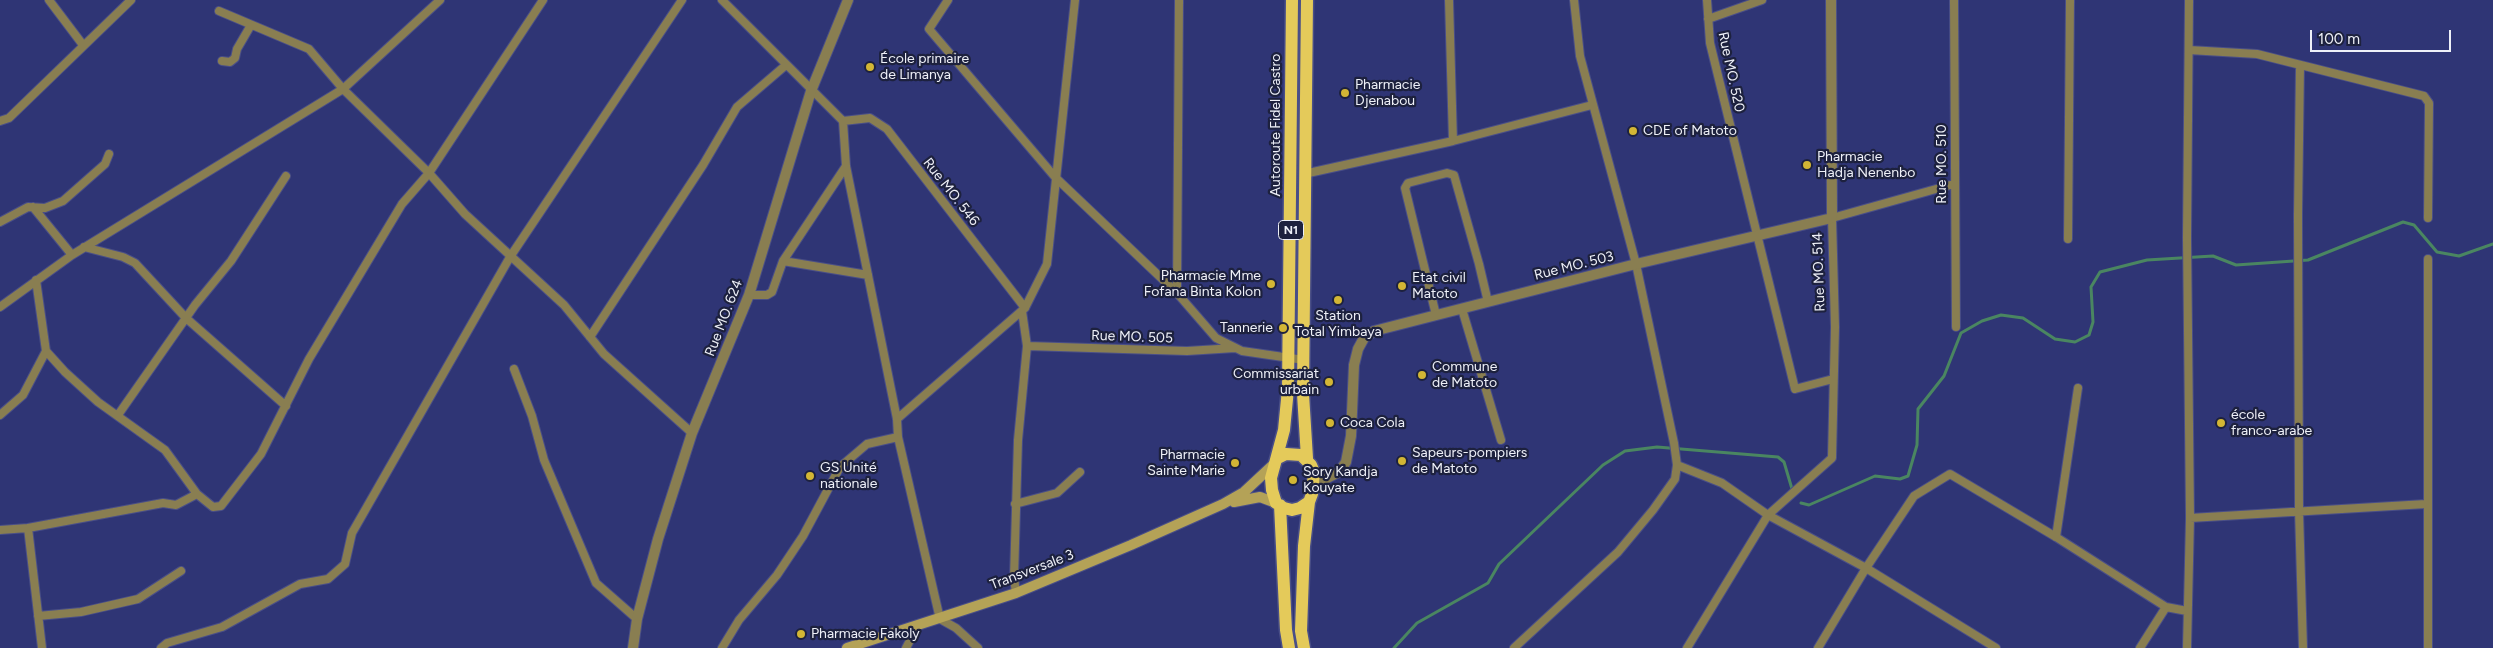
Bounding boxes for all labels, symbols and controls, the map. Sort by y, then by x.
scale bar [2313,20,2454,52]
street label: Rue MO. 520 [1714,30,1748,114]
text: 100 m [2318,30,2360,48]
place label: École primaire de Limanya [880,51,969,84]
street label: Autoroute Fidel Castro [1268,54,1284,196]
marker: École primaire de Limanya [864,61,876,73]
place label: Pharmacie Djenabou [1355,77,1420,110]
marker: Pharmacie Djenabou [1339,87,1351,99]
place label: CDE of Matoto [1643,123,1737,139]
street label: Rue MO. 510 [1934,124,1950,204]
marker: CDE of Matoto [1627,125,1639,137]
place label: Pharmacie Hadja Nenenbo [1817,149,1915,182]
street label: Rue MO. 546 [919,155,983,229]
marker: Pharmacie Hadja Nenenbo [1801,159,1813,171]
road number: N1 [1278,220,1304,240]
street label: Rue MO. 514 [1809,232,1829,312]
street label: Rue MO. 503 [1532,248,1616,284]
place label: Pharmacie Mme Fofana Binta Kolon [1144,268,1261,300]
place label: Etat civil Matoto [1412,270,1466,302]
street label: Rue MO. 624 [702,277,746,359]
marker: Pharmacie Mme Fofana Binta Kolon [1265,278,1277,290]
marker: Etat civil Matoto [1396,280,1408,292]
marker: Station Total Yimbaya [1332,294,1344,306]
place label: Station Total Yimbaya [1294,308,1382,341]
place label: Tannerie [1220,320,1273,336]
marker: Tannerie [1277,322,1289,334]
street label: Rue MO. 505 [1091,327,1173,347]
place label: Commune de Matoto [1432,359,1497,392]
place label: Commissariat urbain [1233,366,1319,398]
marker: Commune de Matoto [1416,369,1428,381]
marker: Commissariat urbain [1323,376,1335,388]
place label: école franco-arabe [2231,407,2312,440]
place label: Coca Cola [1340,415,1405,431]
marker: Coca Cola [1324,417,1336,429]
marker: école franco-arabe [2215,417,2227,429]
place label: Sapeurs-pompiers de Matoto [1412,445,1527,478]
place label: Pharmacie Sainte Marie [1147,447,1225,480]
marker: Sapeurs-pompiers de Matoto [1396,455,1408,467]
marker: Pharmacie Sainte Marie [1229,457,1241,469]
place label: GS Unité nationale [820,460,877,492]
place label: Sory Kandja Kouyate [1303,464,1378,497]
marker: GS Unité nationale [804,470,816,482]
marker: Sory Kandja Kouyate [1287,474,1299,486]
street label: Transversale 3 [988,546,1076,594]
place label: Pharmacie Fakoly [811,626,920,642]
marker: Pharmacie Fakoly [795,628,807,640]

